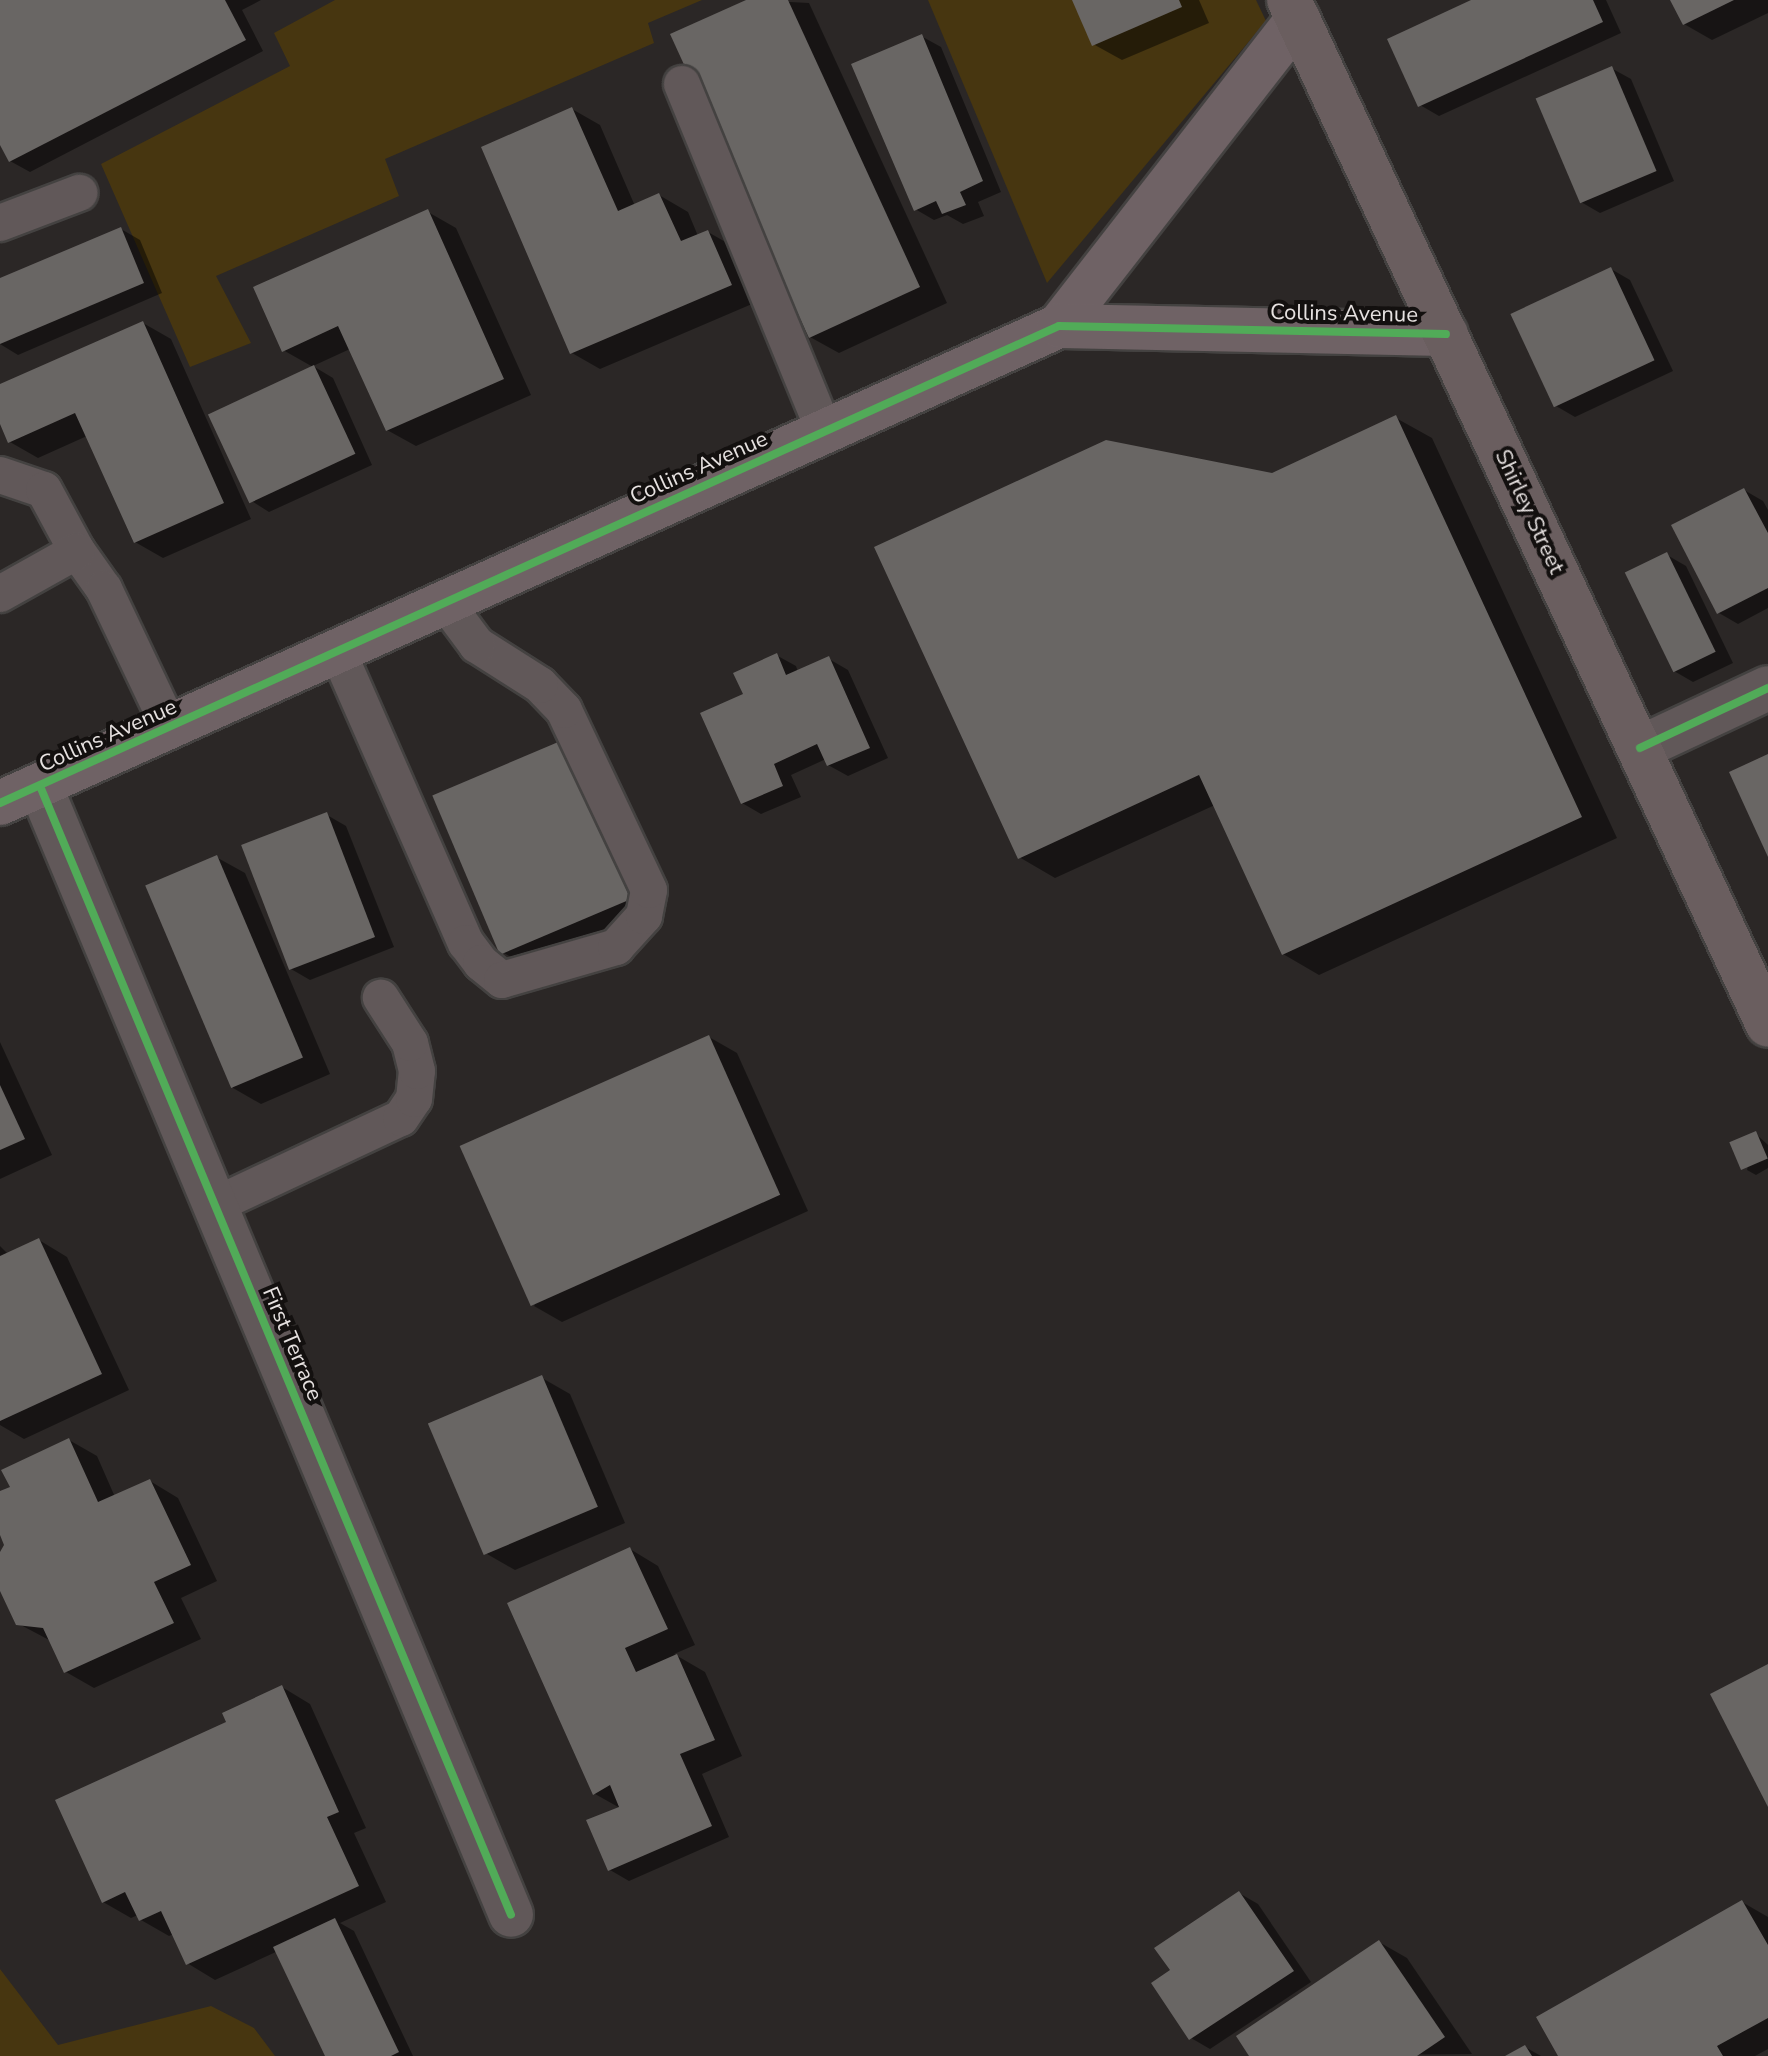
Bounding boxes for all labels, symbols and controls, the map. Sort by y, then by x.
street label: Collins Avenue [1270,300,1418,328]
street label: Collins Avenue [626,426,772,510]
street label: Shirley Street [1489,446,1569,578]
street label: Collins Avenue [35,694,181,778]
street label: First Terrace [256,1283,328,1405]

